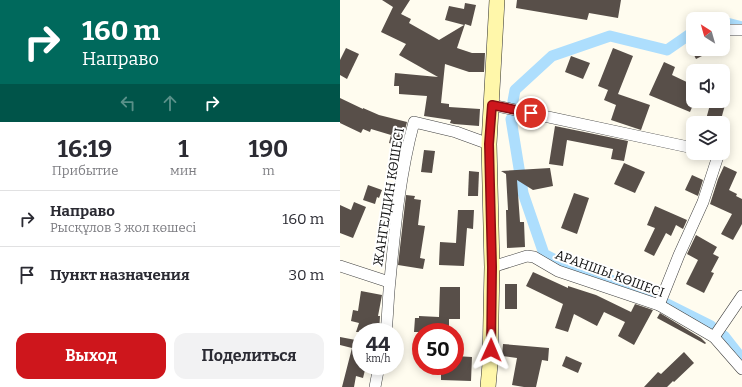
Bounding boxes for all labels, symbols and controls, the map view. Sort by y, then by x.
north arrow [686,12,730,56]
map controls [686,12,730,160]
text: 160 m [82,14,160,47]
icon: right [16,16,68,68]
text: Направо [82,48,159,70]
button: sound [686,64,730,108]
icon: left [117,92,139,114]
icon: ahead [159,92,181,114]
icon: right [201,92,223,114]
pin [514,96,548,130]
icon: arrive [520,102,542,124]
button: layers [686,116,730,160]
street label: ЖАНГЕЛДИН КӨШЕСІ [370,127,407,267]
text: 16:19 [58,135,112,163]
text: 1 [178,135,189,163]
text: 190 [249,135,288,163]
text: Прибытие [52,163,118,178]
text: мин [170,163,197,178]
text: m [262,163,275,178]
text: Направо [50,202,115,220]
icon: right [16,208,38,230]
text: 160 m [282,210,324,228]
text: Рысқұлов 3 жол көшесі [50,220,196,235]
street label: АРАНШЫ КӨШЕСІ [553,247,666,300]
icon: arrive [16,264,38,286]
text: Пункт назначения [50,266,190,284]
text: 30 m [289,266,324,284]
speed limit sign: 50 [412,323,464,375]
position arrow [470,329,512,371]
text: 44 [366,332,390,356]
button: Выход [16,333,166,379]
button: Поделиться [174,333,324,379]
text: km/h [366,353,390,365]

